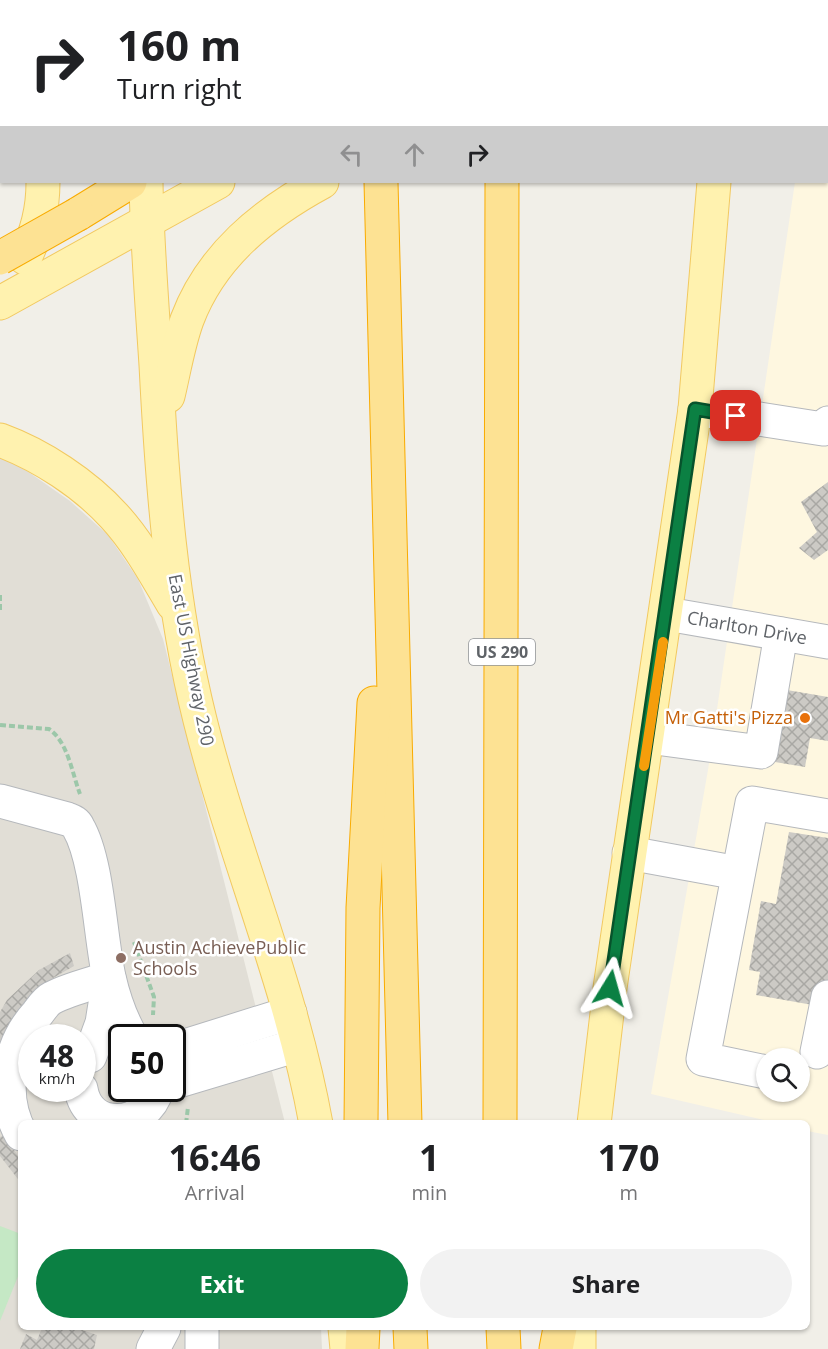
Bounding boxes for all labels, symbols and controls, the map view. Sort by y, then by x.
text: 160 m [117,16,241,73]
icon: right [18,24,96,102]
text: Turn right [117,70,242,107]
icon: left [335,138,368,171]
icon: ahead [398,138,431,171]
icon: right [461,138,494,171]
pin [710,390,761,441]
icon: arrive [719,399,752,432]
street label: East US Highway 290 [164,572,220,748]
street label: Charlton Drive [685,605,809,649]
road number: US 290 [469,639,535,665]
place label: Mr Gatti's Pizza [665,705,793,729]
marker: Mr Gatti's Pizza [798,711,812,725]
place label: Austin AchievePublic Schools [133,935,306,980]
marker: Austin AchievePublic Schools [114,951,128,965]
position arrow [578,956,642,1020]
speed limit sign: 50 [108,1024,186,1102]
text: 48 [40,1035,74,1076]
map controls [756,1048,810,1102]
button: search [756,1048,810,1102]
text: km/h [39,1068,75,1088]
text: 16:46 [168,1133,261,1182]
text: 1 [419,1133,440,1182]
text: 170 [598,1133,660,1182]
text: Arrival [185,1179,245,1206]
text: min [411,1179,447,1206]
text: m [619,1179,638,1206]
button: Exit [36,1249,408,1318]
button: Share [420,1249,792,1318]

